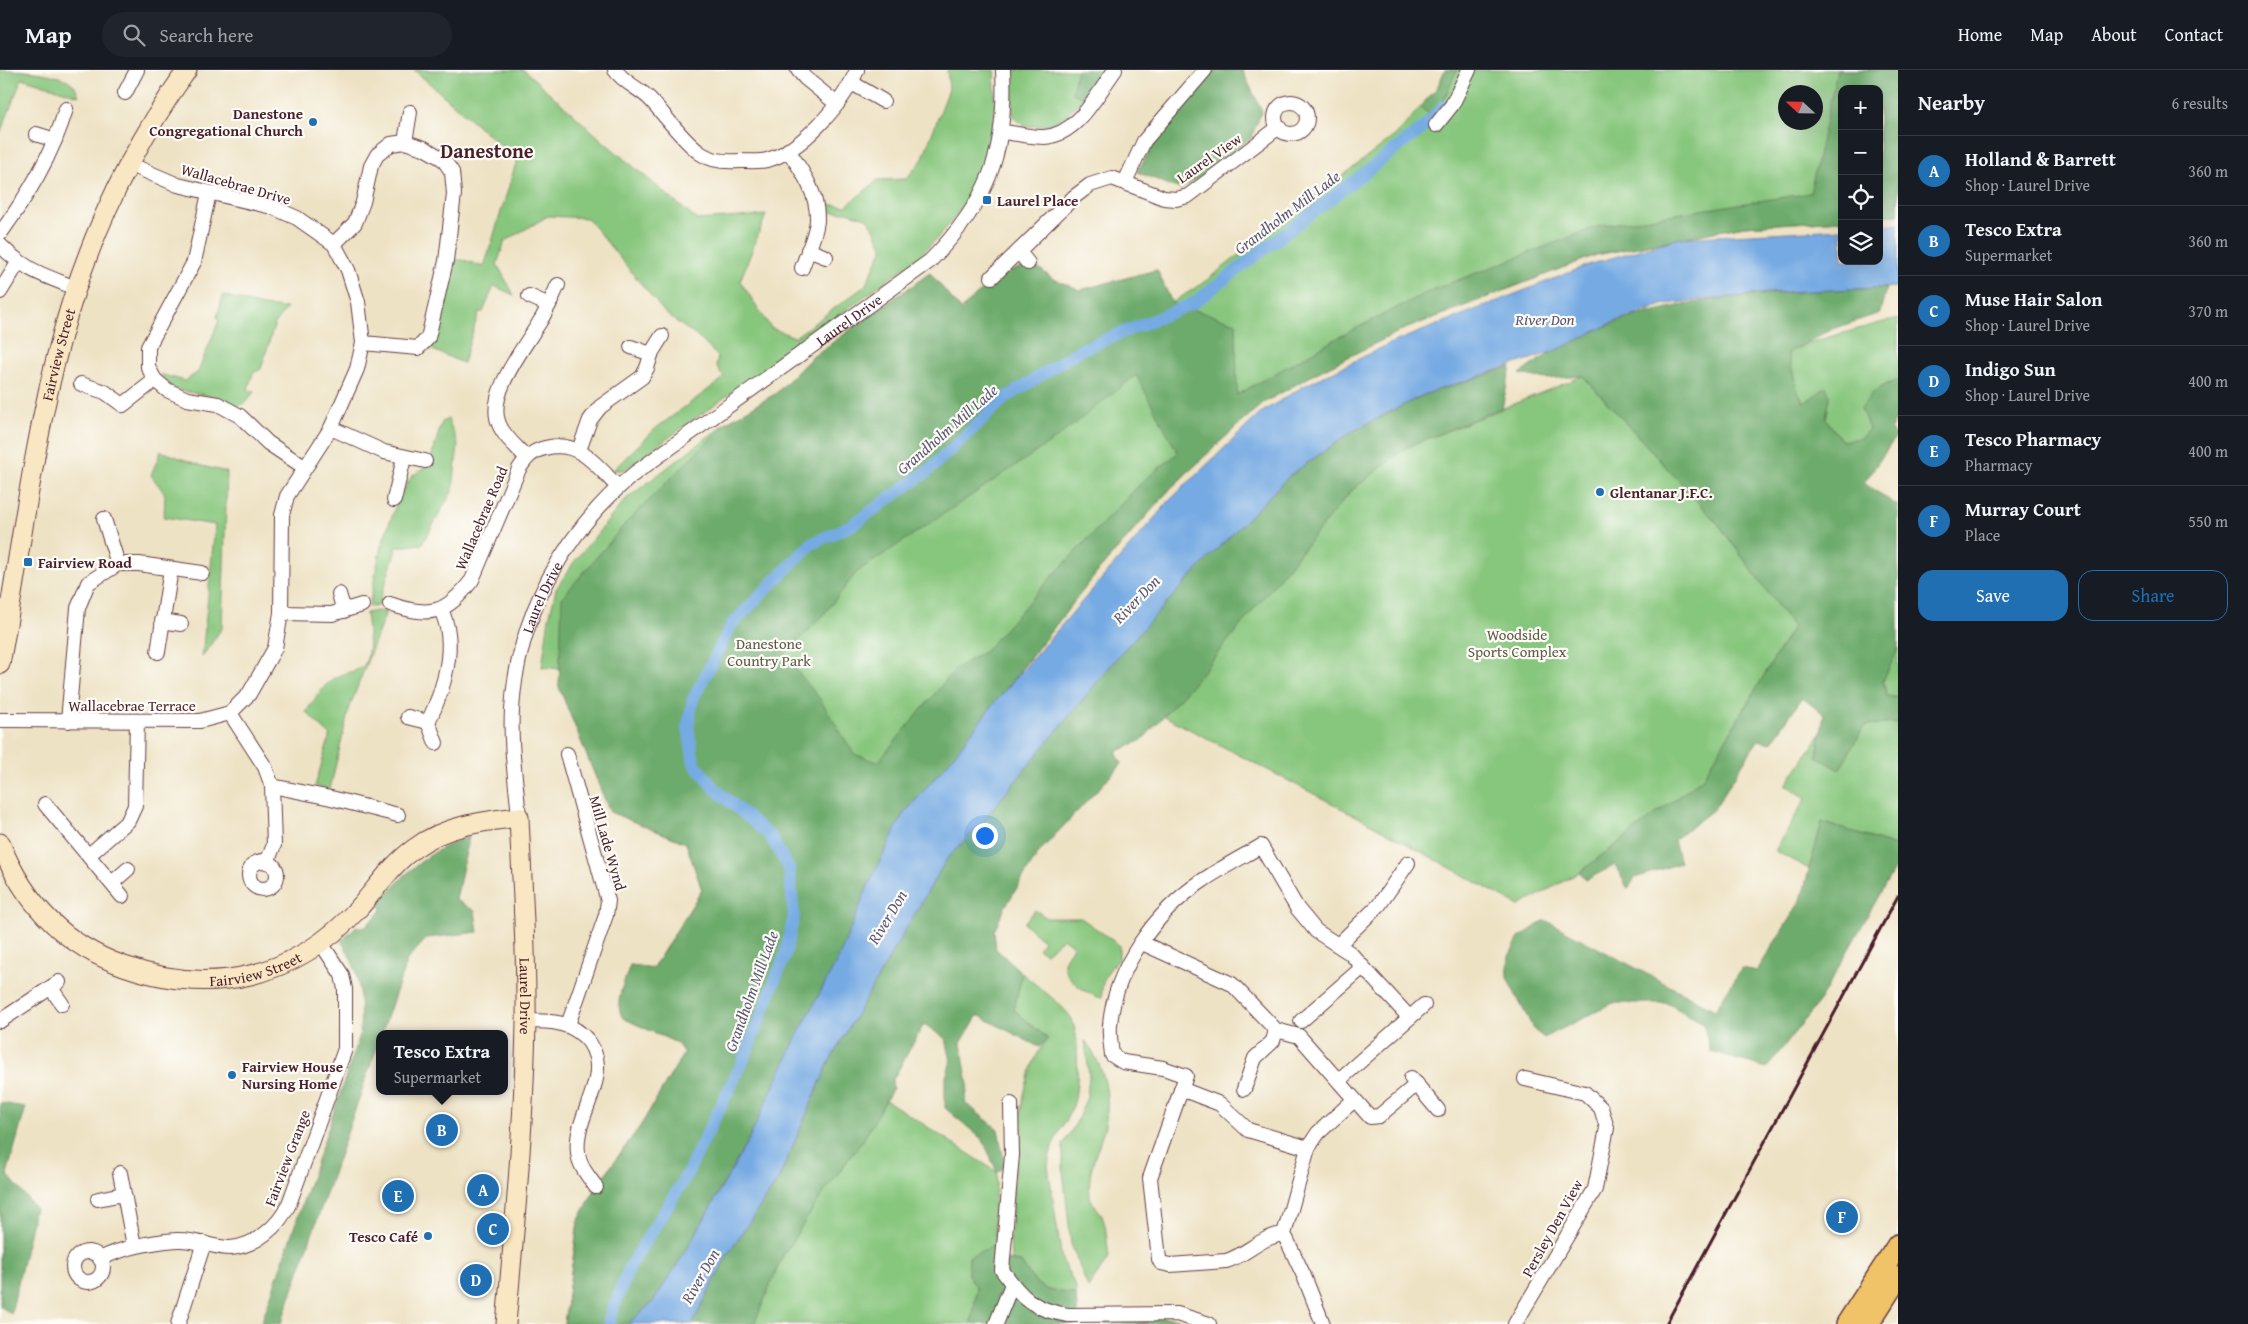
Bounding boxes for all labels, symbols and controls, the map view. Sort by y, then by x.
search box [102,12,452,57]
text: Map [25,17,72,52]
icon: search [120,21,148,49]
text: Search here [160,21,253,49]
text: Home [1958,21,2002,48]
text: Map [2030,21,2063,48]
text: About [2091,21,2137,48]
text: Contact [2165,21,2223,48]
north arrow [1778,85,1823,130]
map controls [1838,85,1883,265]
button: + [1838,85,1883,130]
text: Nearby [1918,87,1985,118]
text: 6 results [2171,91,2228,115]
place label: Danestone Congregational Church [149,103,303,141]
marker: Danestone Congregational Church [307,116,319,128]
street label: Laurel View [1172,128,1246,188]
button: − [1838,130,1883,175]
district label: Danestone [440,136,534,165]
text: Holland & Barrett [1965,145,2116,173]
street label: Wallacebrae Drive [179,158,293,210]
text: A [1929,159,1939,183]
text: 360 m [2188,159,2228,183]
water label: Grandholm Mill Lade [1229,164,1345,260]
text: Shop · Laurel Drive [1965,173,2090,197]
button: locate [1838,175,1883,220]
place label: Laurel Place [997,190,1078,211]
marker: Laurel Place [981,194,993,206]
text: Tesco Extra [1965,215,2062,243]
button: layers [1838,220,1883,265]
text: B [1929,229,1939,253]
text: 360 m [2188,229,2228,253]
text: Supermarket [1965,243,2052,267]
text: Muse Hair Salon [1965,285,2103,313]
street label: Laurel Drive [811,289,886,350]
text: C [1929,299,1939,323]
text: 370 m [2188,299,2228,323]
street label: Fairview Street [36,305,80,403]
water label: River Don [1514,307,1575,331]
text: Shop · Laurel Drive [1965,313,2090,337]
text: Indigo Sun [1965,355,2056,383]
text: D [1929,369,1939,393]
text: 400 m [2188,369,2228,393]
water label: Grandholm Mill Lade [891,378,1003,480]
text: Shop · Laurel Drive [1965,383,2090,407]
text: Tesco Pharmacy [1965,425,2101,453]
text: E [1930,439,1938,463]
text: 400 m [2188,439,2228,463]
text: Pharmacy [1965,453,2032,477]
street label: Wallacebrae Road [450,463,512,573]
place label: Glentanar J.F.C. [1610,482,1713,503]
marker: Glentanar J.F.C. [1594,486,1606,498]
text: Murray Court [1965,495,2081,523]
text: F [1930,509,1938,533]
text: 550 m [2188,509,2228,533]
text: Place [1965,523,2000,547]
place label: Fairview Road [38,552,132,573]
marker: Fairview Road [22,556,34,568]
street label: Laurel Drive [516,557,567,636]
water label: River Don [1106,569,1165,629]
button: Save [1918,570,2068,621]
button: Share [2078,570,2228,621]
park label: Woodside Sports Complex [1468,624,1567,662]
park label: Danestone Country Park [727,633,811,671]
street label: Wallacebrae Terrace [68,695,196,716]
street label: Mill Lade Wynd [584,793,632,893]
your location [972,823,998,849]
water label: River Don [861,885,913,949]
water label: Grandholm Mill Lade [718,927,784,1055]
street label: Fairview Street [209,946,306,991]
street label: Laurel Drive [515,958,537,1035]
popup [376,1030,508,1095]
text: Tesco Extra [394,1037,490,1065]
place label: Fairview House Nursing Home [242,1056,343,1094]
text: Supermarket [394,1065,481,1089]
marker: Fairview House Nursing Home [226,1069,238,1081]
street label: Fairview Grange [259,1107,315,1209]
pin: B [426,1111,458,1149]
pin: A [467,1171,499,1209]
street label: Persley Den View [1516,1175,1588,1281]
pin: E [382,1177,414,1215]
pin: F [1826,1198,1858,1236]
pin: C [477,1210,509,1248]
place label: Tesco Café [349,1226,418,1247]
marker: Tesco Café [422,1230,434,1242]
water label: River Don [674,1244,725,1309]
pin: D [460,1261,492,1299]

